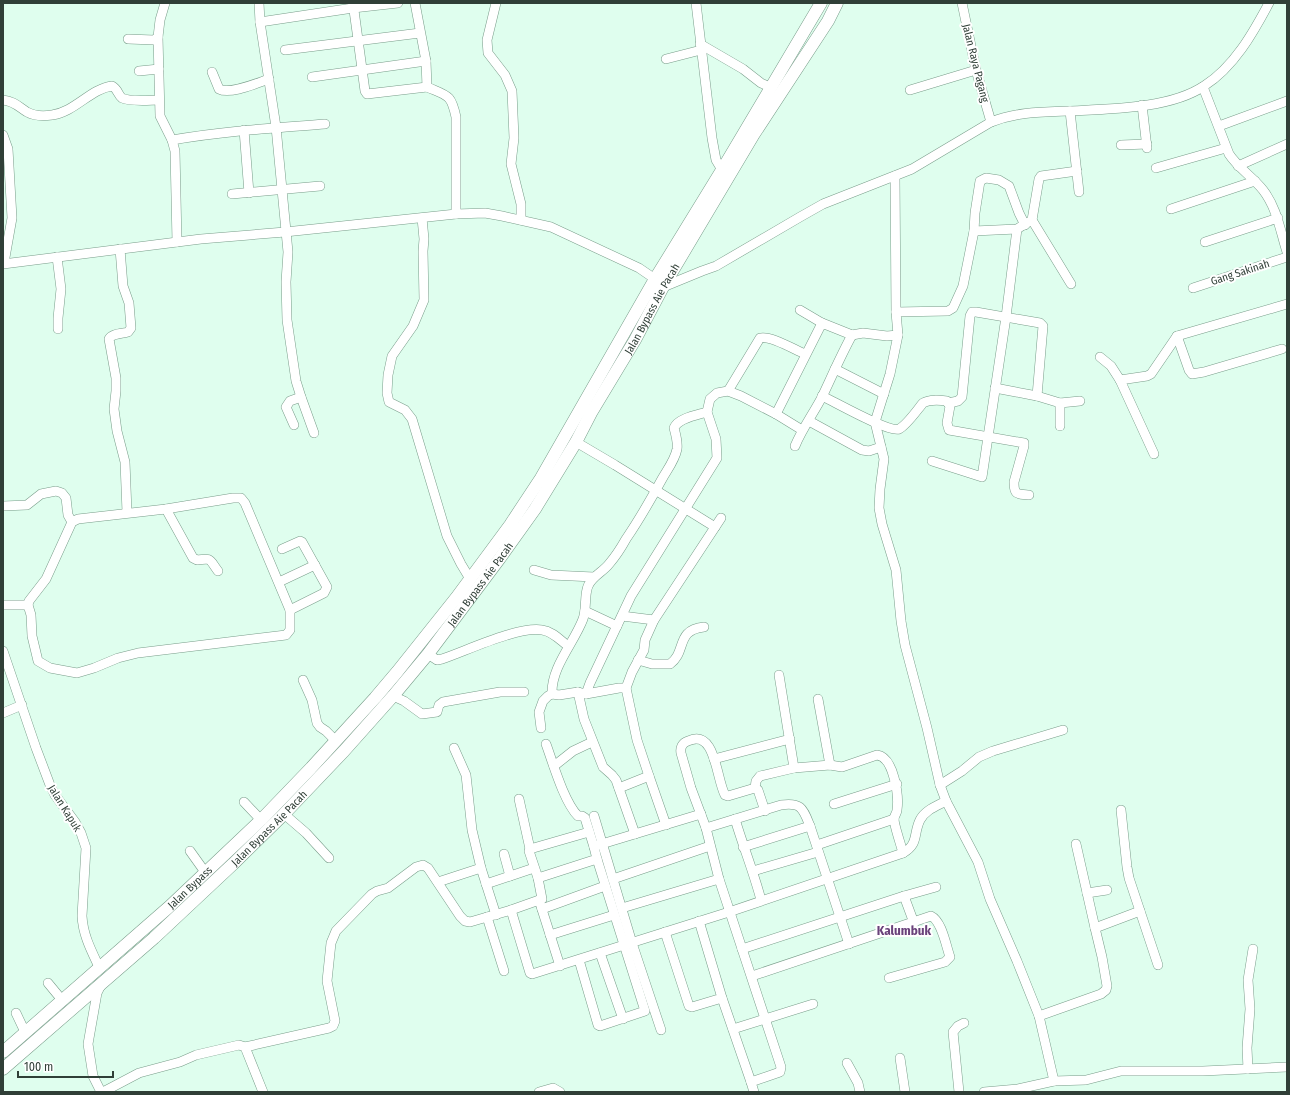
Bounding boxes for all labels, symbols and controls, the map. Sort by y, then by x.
street label: Jalan Raya Pagang [959,22,992,105]
street label: Gang Sakinah [1209,257,1271,288]
street label: Jalan Bypass Aie Pacah [622,261,683,357]
street label: Jalan Bypass Aie Pacah [445,540,516,629]
street label: Jalan Kapuk [45,782,85,835]
street label: Jalan Bypass Aie Pacah [229,788,310,869]
street label: Jalan Bypass [165,863,215,912]
district label: Kalumbuk [877,923,932,938]
scale bar [18,1053,113,1079]
text: 100 m [24,1060,53,1074]

